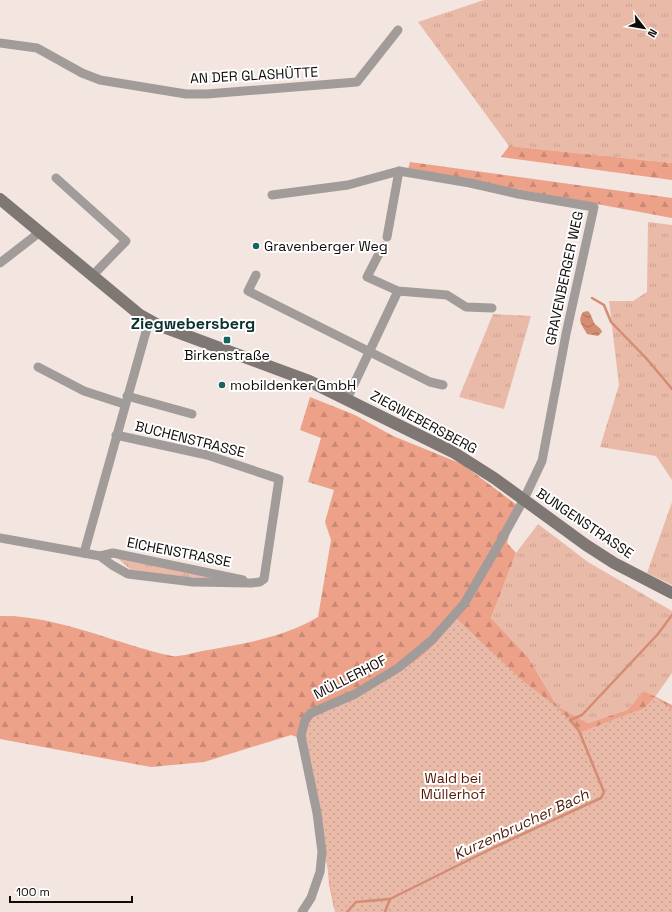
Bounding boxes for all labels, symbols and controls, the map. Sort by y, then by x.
north arrow [624,8,664,48]
text: N [645,26,660,40]
street label: AN DER GLASHÜTTE [189,63,319,87]
street label: GRAVENBERGER WEG [541,209,587,347]
place label: Gravenberger Weg [264,237,388,255]
marker: Gravenberger Weg [251,241,261,251]
district label: Ziegwebersberg [131,313,255,334]
marker: Birkenstraße [222,335,232,345]
place label: Birkenstraße [184,346,270,364]
place label: mobildenker GmbH [230,376,356,394]
marker: mobildenker GmbH [217,380,227,390]
street label: ZIEGWEBERSBERG [367,386,481,458]
street label: BUCHENSTRASSE [133,417,247,461]
street label: BUNGENSTRASSE [533,484,637,562]
street label: EICHENSTRASSE [125,533,233,571]
street label: MÜLLERHOF [310,651,390,703]
park label: Wald bei Müllerhof [421,769,485,803]
water label: Kurzenbrucher Bach [450,784,592,864]
scale bar [10,878,132,904]
text: 100 m [16,884,50,900]

